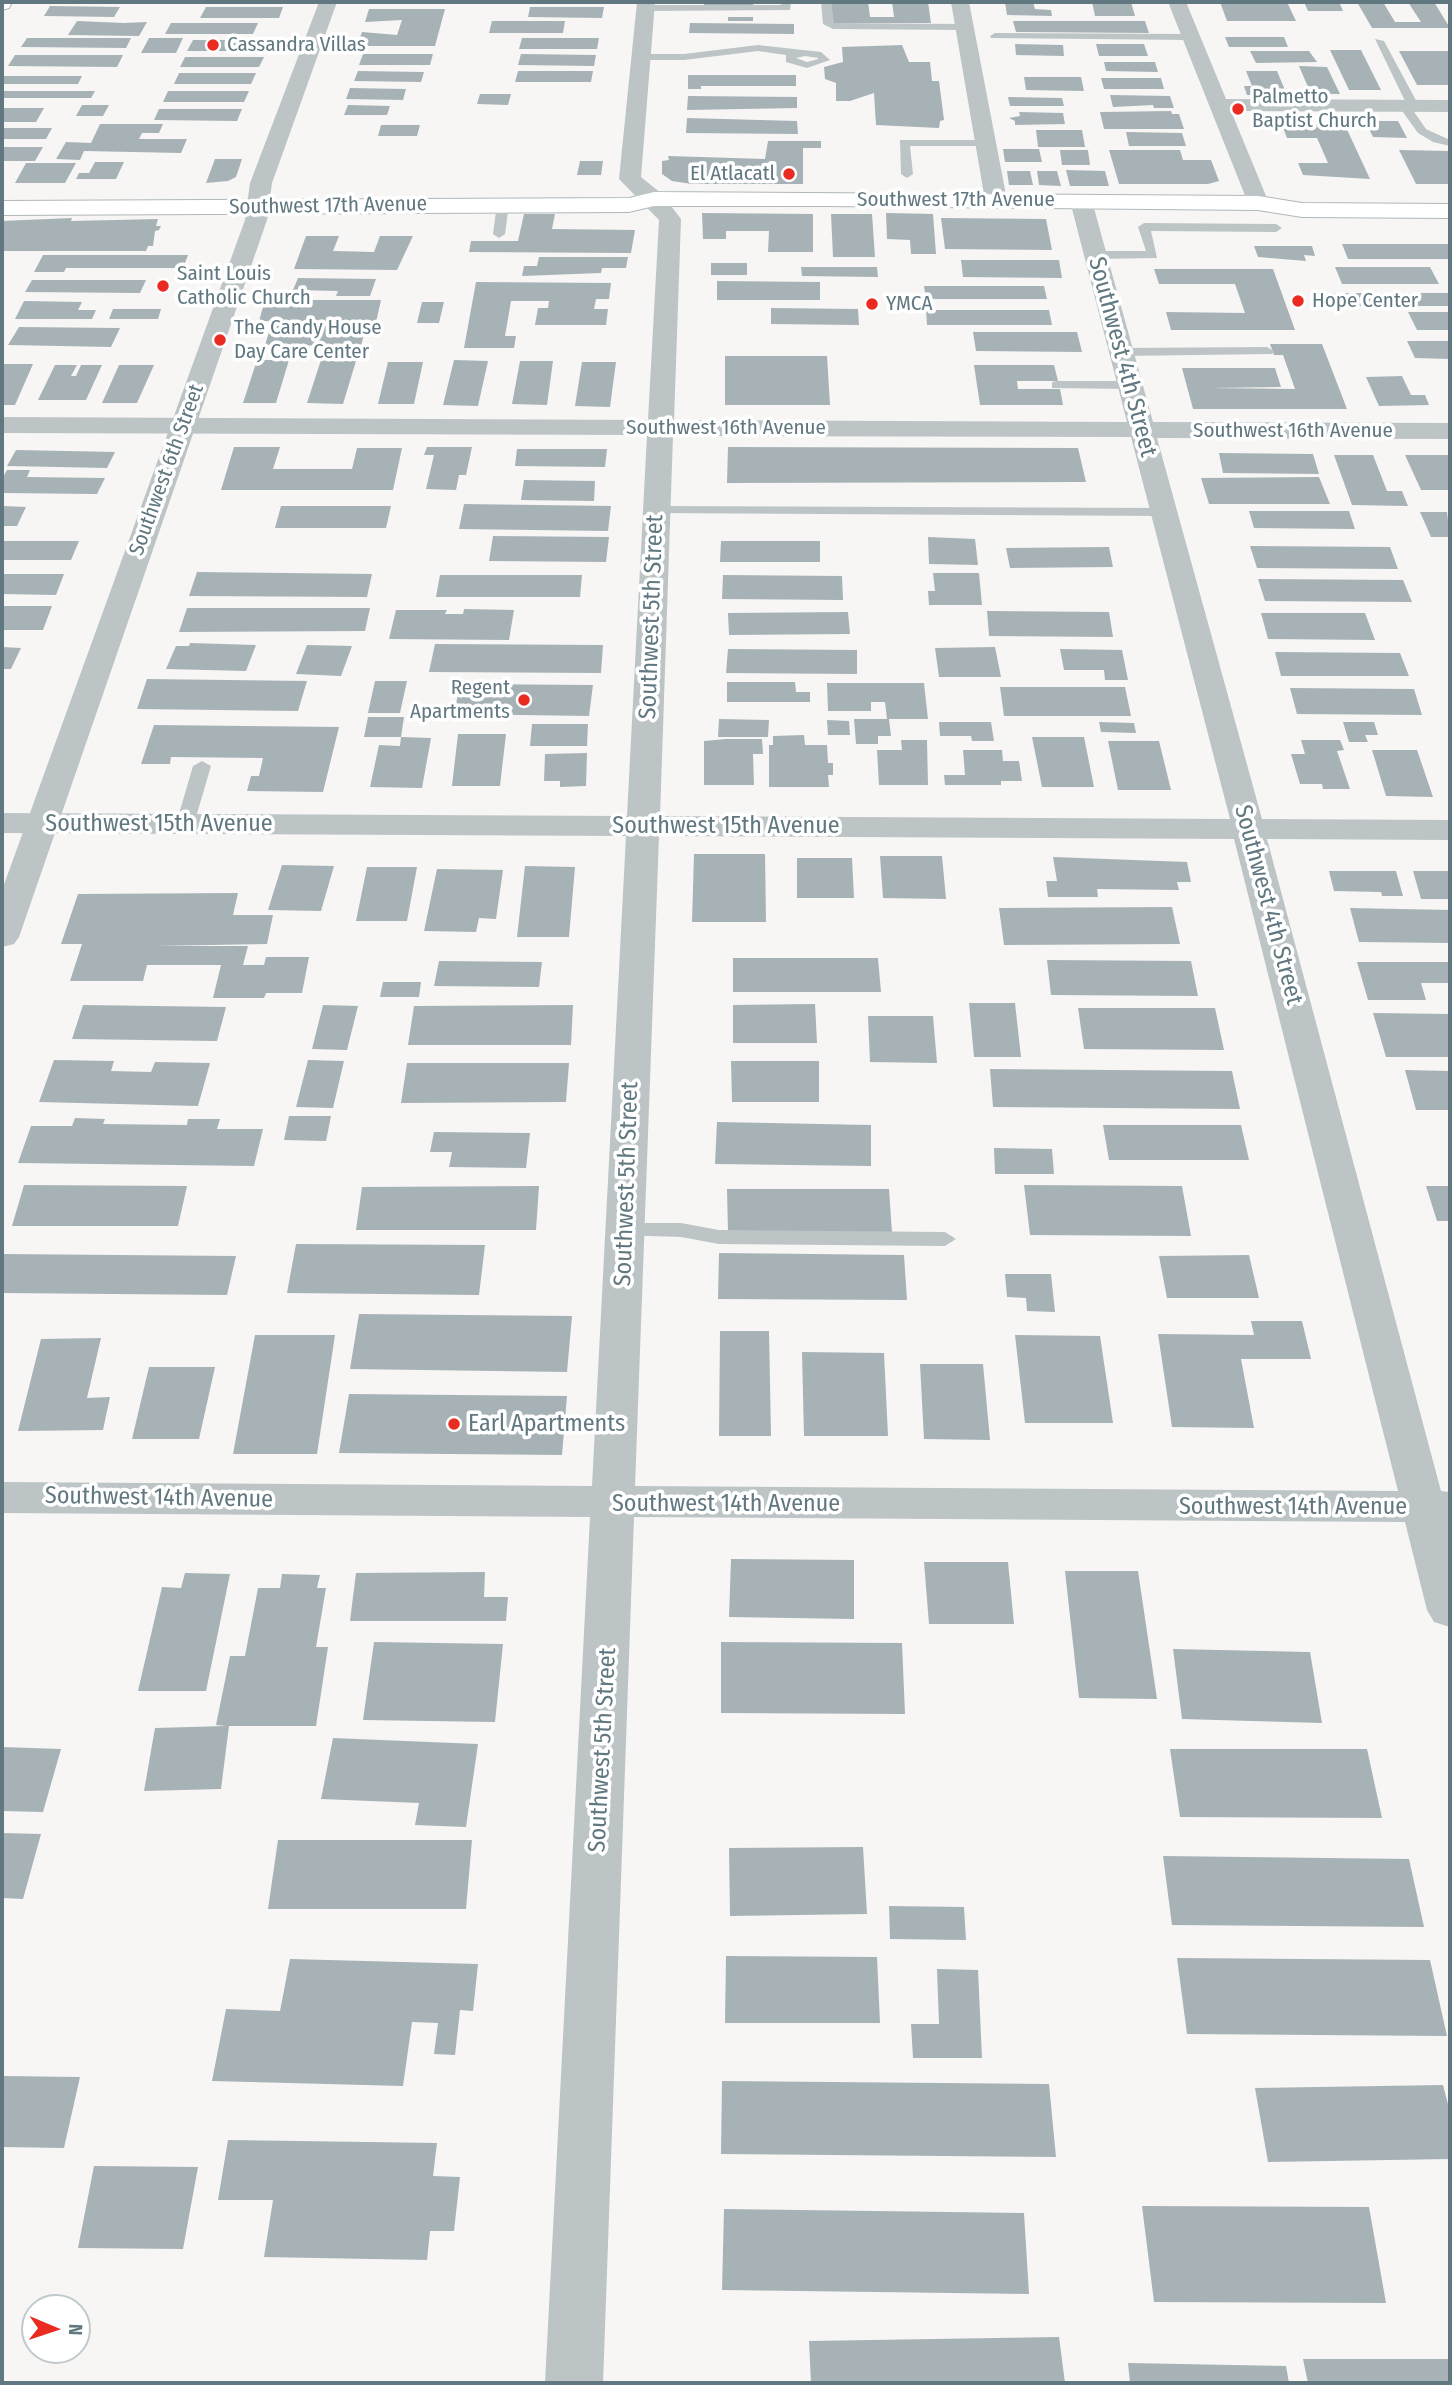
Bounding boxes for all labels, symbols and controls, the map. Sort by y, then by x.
place label: Cassandra Villas [227,32,366,58]
marker: Cassandra Villas [205,37,221,53]
place label: Palmetto Baptist Church [1252,84,1377,134]
marker: Palmetto Baptist Church [1230,101,1246,117]
place label: El Atlacatl [690,161,775,187]
marker: El Atlacatl [781,166,797,182]
street label: Southwest 17th Avenue [857,187,1055,213]
street label: Southwest 17th Avenue [229,192,427,220]
street label: Southwest 4th Street [1081,254,1163,460]
place label: Saint Louis Catholic Church [177,261,311,311]
marker: Saint Louis Catholic Church [155,278,171,294]
place label: Hope Center [1312,288,1418,314]
place label: YMCA [886,291,933,317]
marker: Hope Center [1290,293,1306,309]
marker: YMCA [864,296,880,312]
place label: The Candy House Day Care Center [234,315,382,365]
marker: The Candy House Day Care Center [212,332,228,348]
street label: Southwest 6th Street [124,381,210,559]
street label: Southwest 16th Avenue [626,415,826,441]
street label: Southwest 16th Avenue [1193,418,1393,444]
street label: Southwest 5th Street [634,514,670,720]
place label: Regent Apartments [410,675,510,725]
marker: Regent Apartments [516,692,532,708]
street label: Southwest 4th Street [1227,802,1309,1008]
street label: Southwest 15th Avenue [45,810,273,838]
street label: Southwest 15th Avenue [612,812,840,840]
street label: Southwest 5th Street [609,1081,645,1287]
place label: Earl Apartments [468,1410,625,1438]
marker: Earl Apartments [446,1416,462,1432]
street label: Southwest 14th Avenue [45,1482,273,1514]
street label: Southwest 14th Avenue [612,1490,840,1518]
street label: Southwest 14th Avenue [1179,1493,1407,1521]
street label: Southwest 5th Street [583,1647,623,1853]
north arrow [21,2294,91,2364]
text: N [64,2324,87,2336]

